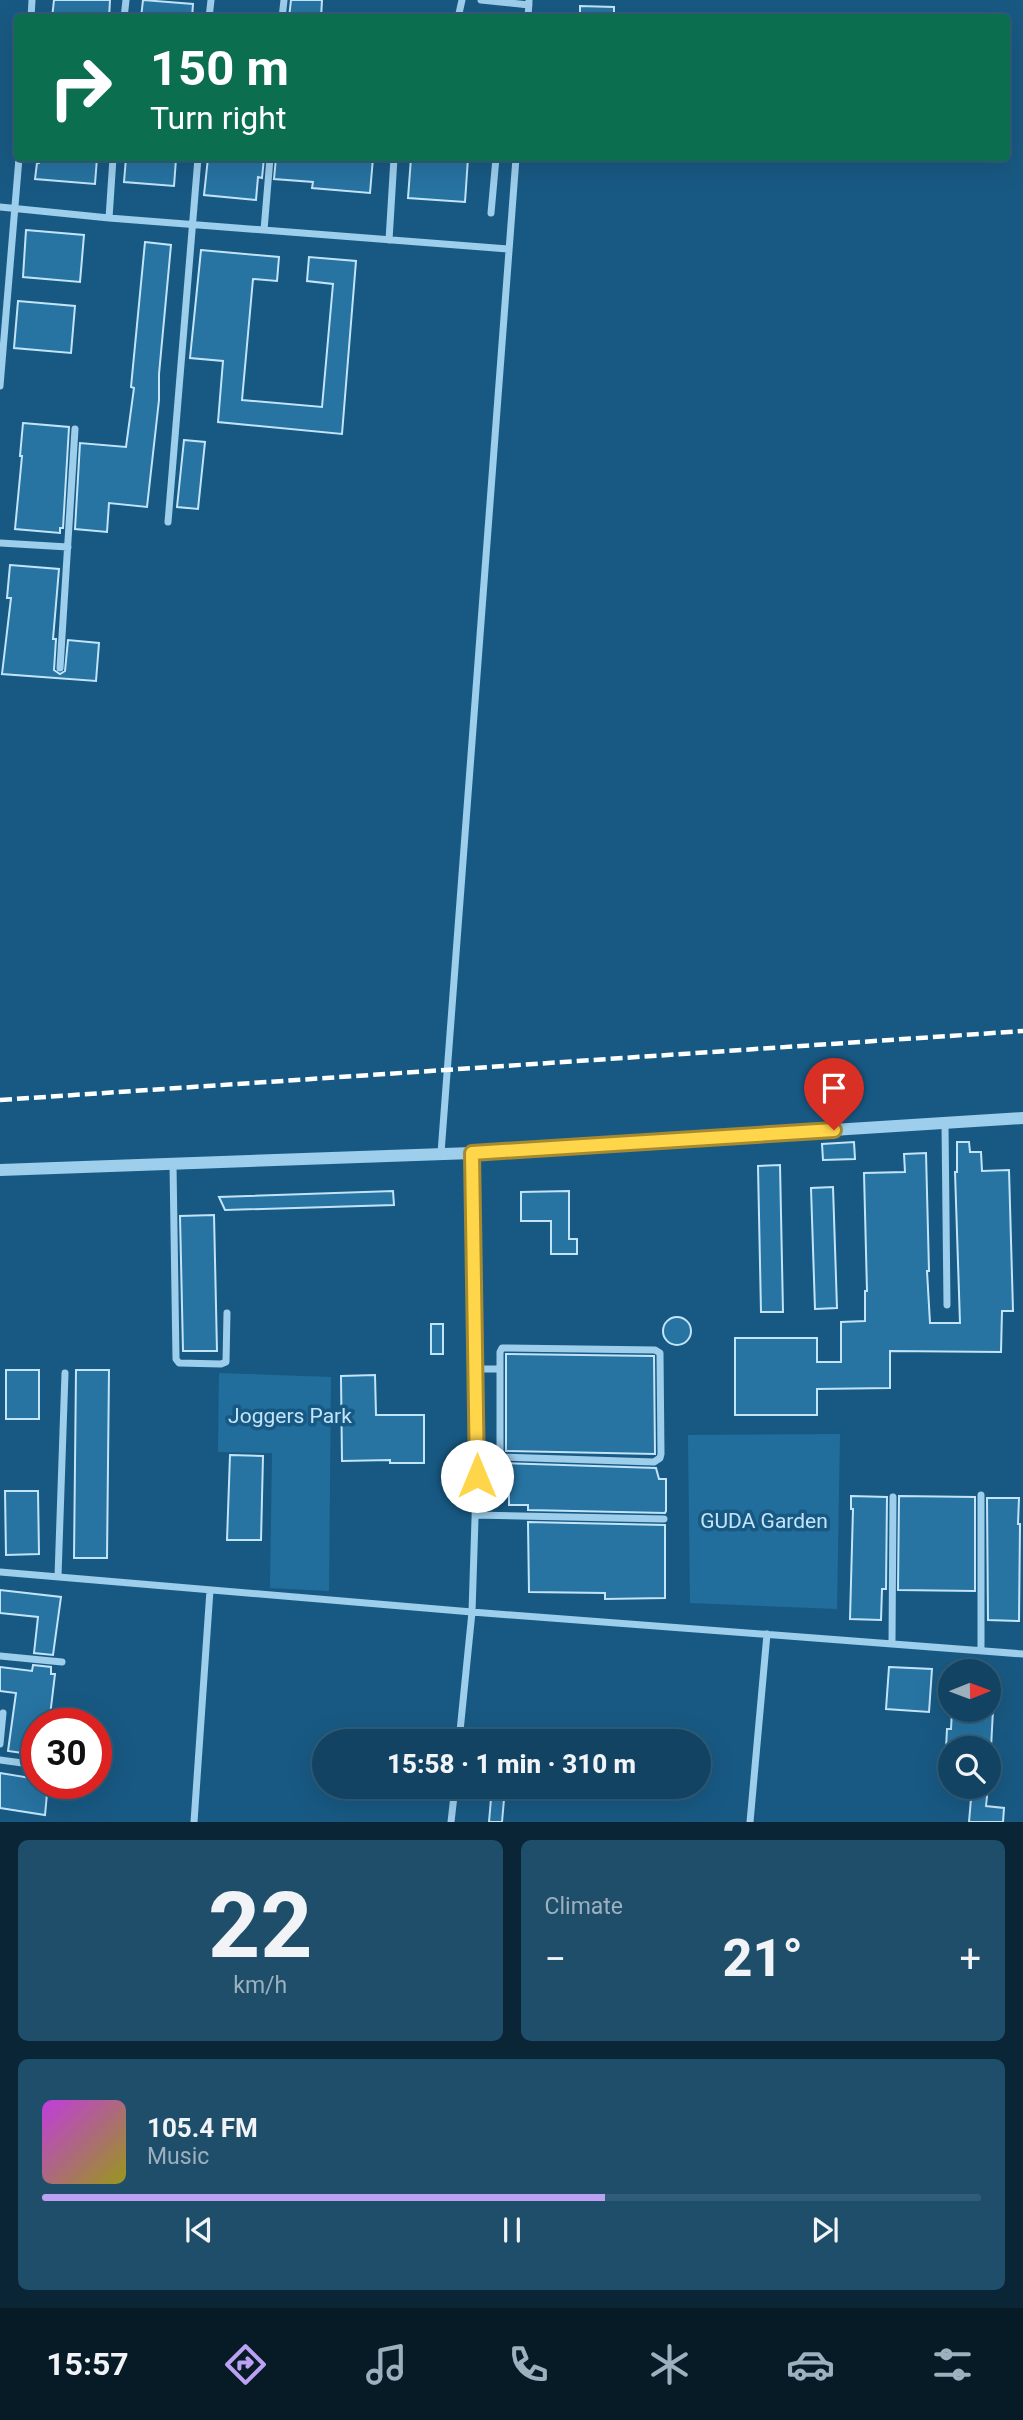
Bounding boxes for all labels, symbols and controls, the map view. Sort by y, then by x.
text: 150 m [150,40,289,97]
icon: right [35,42,126,133]
text: Turn right [150,99,286,137]
pin [804,1058,864,1130]
icon: arrive [815,1069,853,1107]
park label: Joggers Park [228,1404,352,1428]
position arrow [440,1439,514,1513]
park label: GUDA Garden [700,1509,828,1533]
north arrow [938,1659,1001,1722]
map controls [938,1659,1001,1799]
speed limit sign: 30 [21,1708,112,1799]
button: search [938,1736,1001,1799]
text: 15:58 · 1 min · 310 m [387,1749,636,1779]
text: 22 [208,1873,312,1979]
text: Climate [545,1893,623,1920]
text: 21° [723,1928,803,1989]
text: − [545,1937,566,1981]
text: + [959,1937,981,1981]
text: km/h [233,1972,287,1999]
text: 105.4 FM [147,2113,258,2143]
text: Music [147,2143,209,2170]
icon: previous [180,2211,218,2249]
icon: pause [493,2211,531,2249]
icon: next [806,2211,844,2249]
icon: directions [221,2340,270,2389]
icon: music [362,2340,411,2389]
icon: phone [504,2340,553,2389]
icon: climate [645,2340,694,2389]
icon: car [786,2340,835,2389]
icon: filters [928,2340,977,2389]
text: 15:57 [46,2345,129,2383]

